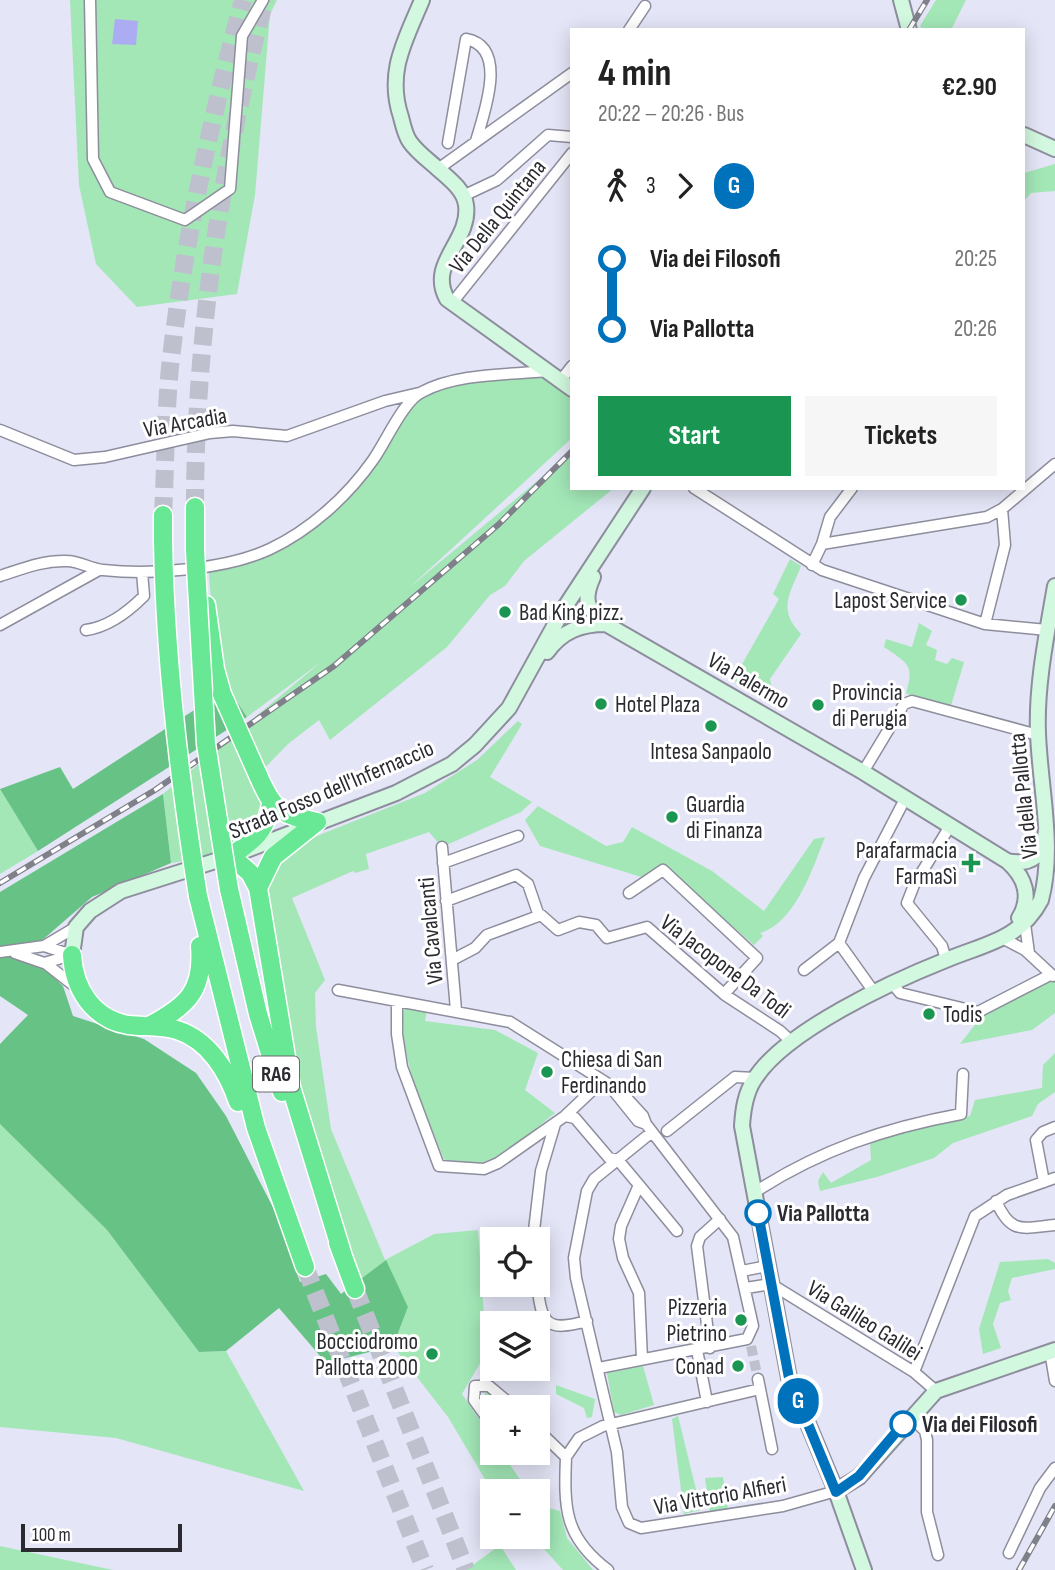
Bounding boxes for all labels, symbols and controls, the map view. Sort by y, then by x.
text: 4 min [598,51,671,96]
text: €2.90 [942,72,997,103]
text: 20:22 – 20:26 · Bus [598,100,744,128]
street label: Via Della Quintana [443,154,552,279]
icon: walk [598,167,636,205]
icon: forward [666,167,704,205]
text: G [728,171,740,200]
text: 3 [646,172,656,200]
text: Via dei Filosofi [650,244,781,275]
text: 20:25 [954,245,997,273]
text: Via Pallotta [650,314,755,345]
text: 20:26 [954,315,997,343]
button: Start [598,396,791,476]
button: Tickets [805,396,997,476]
street label: Via Arcadia [141,402,229,444]
place label: Lapost Service [834,587,947,615]
marker: Lapost Service [953,592,969,608]
place label: Bad King pizz. [519,599,624,627]
marker: Bad King pizz. [497,604,513,620]
street label: Via Palermo [703,646,794,715]
place label: Provincia di Perugia [832,679,907,733]
place label: Hotel Plaza [615,691,700,719]
marker: Hotel Plaza [593,696,609,712]
marker: Provincia di Perugia [810,697,826,713]
marker: Intesa Sanpaolo [703,718,719,734]
street label: Via della Pallotta [1003,732,1045,860]
street label: Strada Fosso dell'Infernaccio [225,734,438,846]
place label: Intesa Sanpaolo [650,738,772,766]
place label: Guardia di Finanza [686,791,763,845]
marker: Guardia di Finanza [664,809,680,825]
place label: Parafarmacia FarmaSì [856,837,957,891]
marker: Parafarmacia FarmaSì [963,855,979,871]
street label: Via Cavalcanti [412,876,450,986]
street label: Via Jacopone Da Todi [655,909,796,1025]
place label: Todis [943,1001,983,1029]
marker: Todis [921,1006,937,1022]
place label: Chiesa di San Ferdinando [561,1046,662,1100]
road number: RA6 [253,1056,299,1092]
marker: Chiesa di San Ferdinando [539,1064,555,1080]
marker: Via Pallotta [745,1200,771,1226]
place label: Via Pallotta [777,1200,869,1228]
map controls [480,1227,550,1549]
button: locate [480,1227,550,1297]
street label: Via Galileo Galilei [802,1274,927,1367]
place label: Pizzeria Pietrino [667,1294,727,1348]
button: layers [480,1311,550,1381]
marker: Pizzeria Pietrino [733,1312,749,1328]
place label: Bocciodromo Pallotta 2000 [315,1328,418,1382]
marker: Bocciodromo Pallotta 2000 [424,1346,440,1362]
place label: Conad [675,1353,724,1381]
marker: Conad [730,1358,746,1374]
line badge: G [775,1378,821,1424]
text: G [792,1386,804,1415]
button: + [480,1395,550,1465]
marker: Via dei Filosofi [890,1411,916,1437]
place label: Via dei Filosofi [922,1411,1038,1439]
street label: Via Vittorio Alfieri [652,1471,789,1521]
button: − [480,1479,550,1549]
scale bar [21,1521,182,1553]
text: 100 m [32,1524,71,1547]

